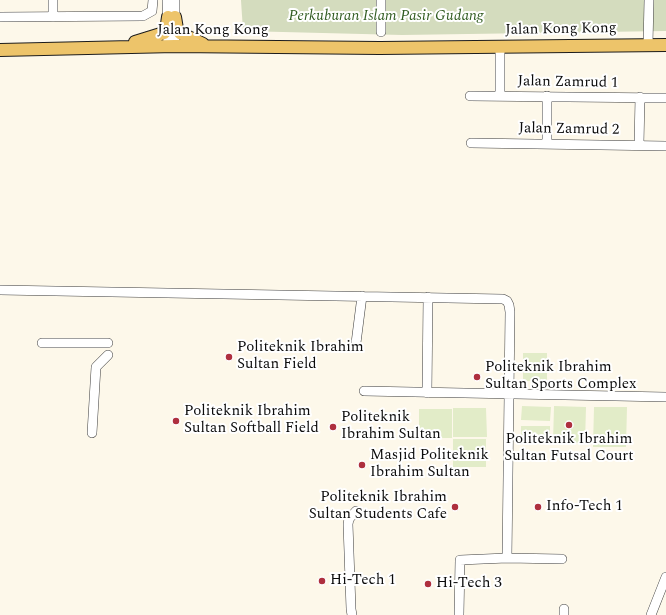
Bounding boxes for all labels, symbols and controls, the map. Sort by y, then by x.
park label: Perkuburan Islam Pasir Gudang [289,8,483,26]
street label: Jalan Kong Kong [505,20,617,40]
street label: Jalan Kong Kong [157,22,269,40]
street label: Jalan Zamrud 1 [517,73,619,93]
street label: Jalan Zamrud 2 [518,120,620,140]
place label: Politeknik Ibrahim Sultan Field [237,339,364,374]
marker: Politeknik Ibrahim Sultan Field [224,352,234,362]
place label: Politeknik Ibrahim Sultan Sports Complex [485,359,636,394]
marker: Politeknik Ibrahim Sultan Sports Complex [472,372,482,382]
place label: Politeknik Ibrahim Sultan Softball Field [184,403,319,438]
place label: Politeknik Ibrahim Sultan [341,409,441,444]
marker: Politeknik Ibrahim Sultan Softball Field [171,416,181,426]
marker: Politeknik Ibrahim Sultan Futsal Court [564,420,574,430]
marker: Politeknik Ibrahim Sultan [328,422,338,432]
place label: Politeknik Ibrahim Sultan Futsal Court [504,431,634,466]
place label: Masjid Politeknik Ibrahim Sultan [370,447,489,482]
marker: Masjid Politeknik Ibrahim Sultan [357,460,367,470]
place label: Politeknik Ibrahim Sultan Students Cafe [309,489,447,524]
place label: Info-Tech 1 [546,498,623,516]
marker: Politeknik Ibrahim Sultan Students Cafe [450,502,460,512]
marker: Info-Tech 1 [533,502,543,512]
place label: Hi-Tech 1 [330,572,396,590]
place label: Hi-Tech 3 [436,575,502,593]
marker: Hi-Tech 1 [317,576,327,586]
marker: Hi-Tech 3 [423,579,433,589]

